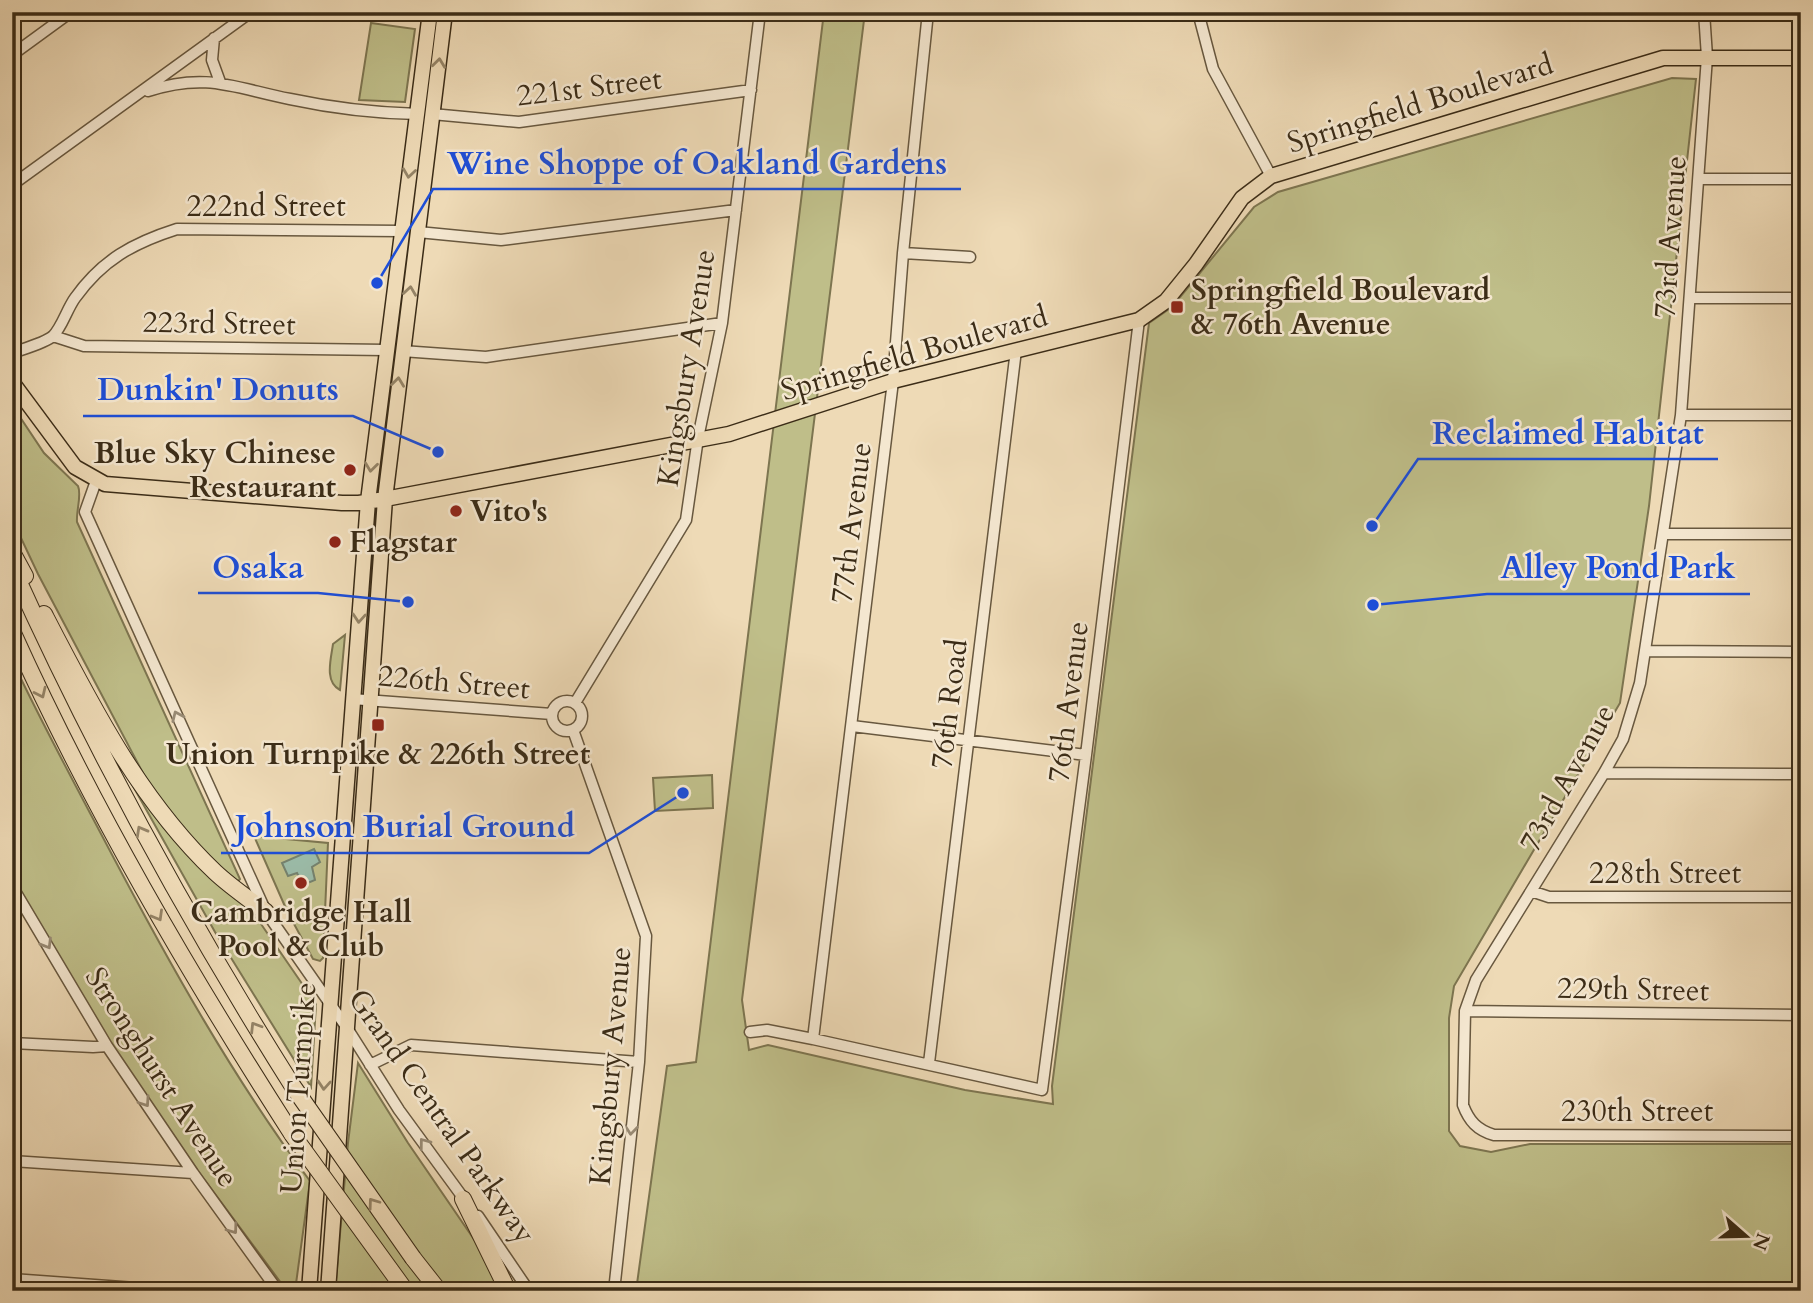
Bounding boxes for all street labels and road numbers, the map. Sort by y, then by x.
street label: Springfield Boulevard [1282,44,1558,163]
street label: 221st Street [514,58,664,117]
street label: 73rd Avenue [1644,154,1697,320]
street label: 222nd Street [186,186,346,227]
street label: Kingsbury Avenue [648,247,725,489]
street label: Springfield Boulevard [776,296,1052,411]
street label: 223rd Street [142,302,296,345]
street label: 77th Avenue [821,440,882,606]
street label: 76th Avenue [1038,619,1099,785]
street label: 76th Road [921,637,978,771]
street label: 226th Street [376,655,532,710]
street label: 73rd Avenue [1510,697,1625,859]
street label: 228th Street [1589,853,1742,894]
street label: Kingsbury Avenue [580,945,641,1187]
street label: Stronghurst Avenue [75,959,248,1195]
street label: 229th Street [1557,968,1710,1011]
street label: Union Turnpike [271,981,326,1195]
street label: Grand Central Parkway [338,981,545,1252]
street label: 230th Street [1561,1091,1714,1132]

